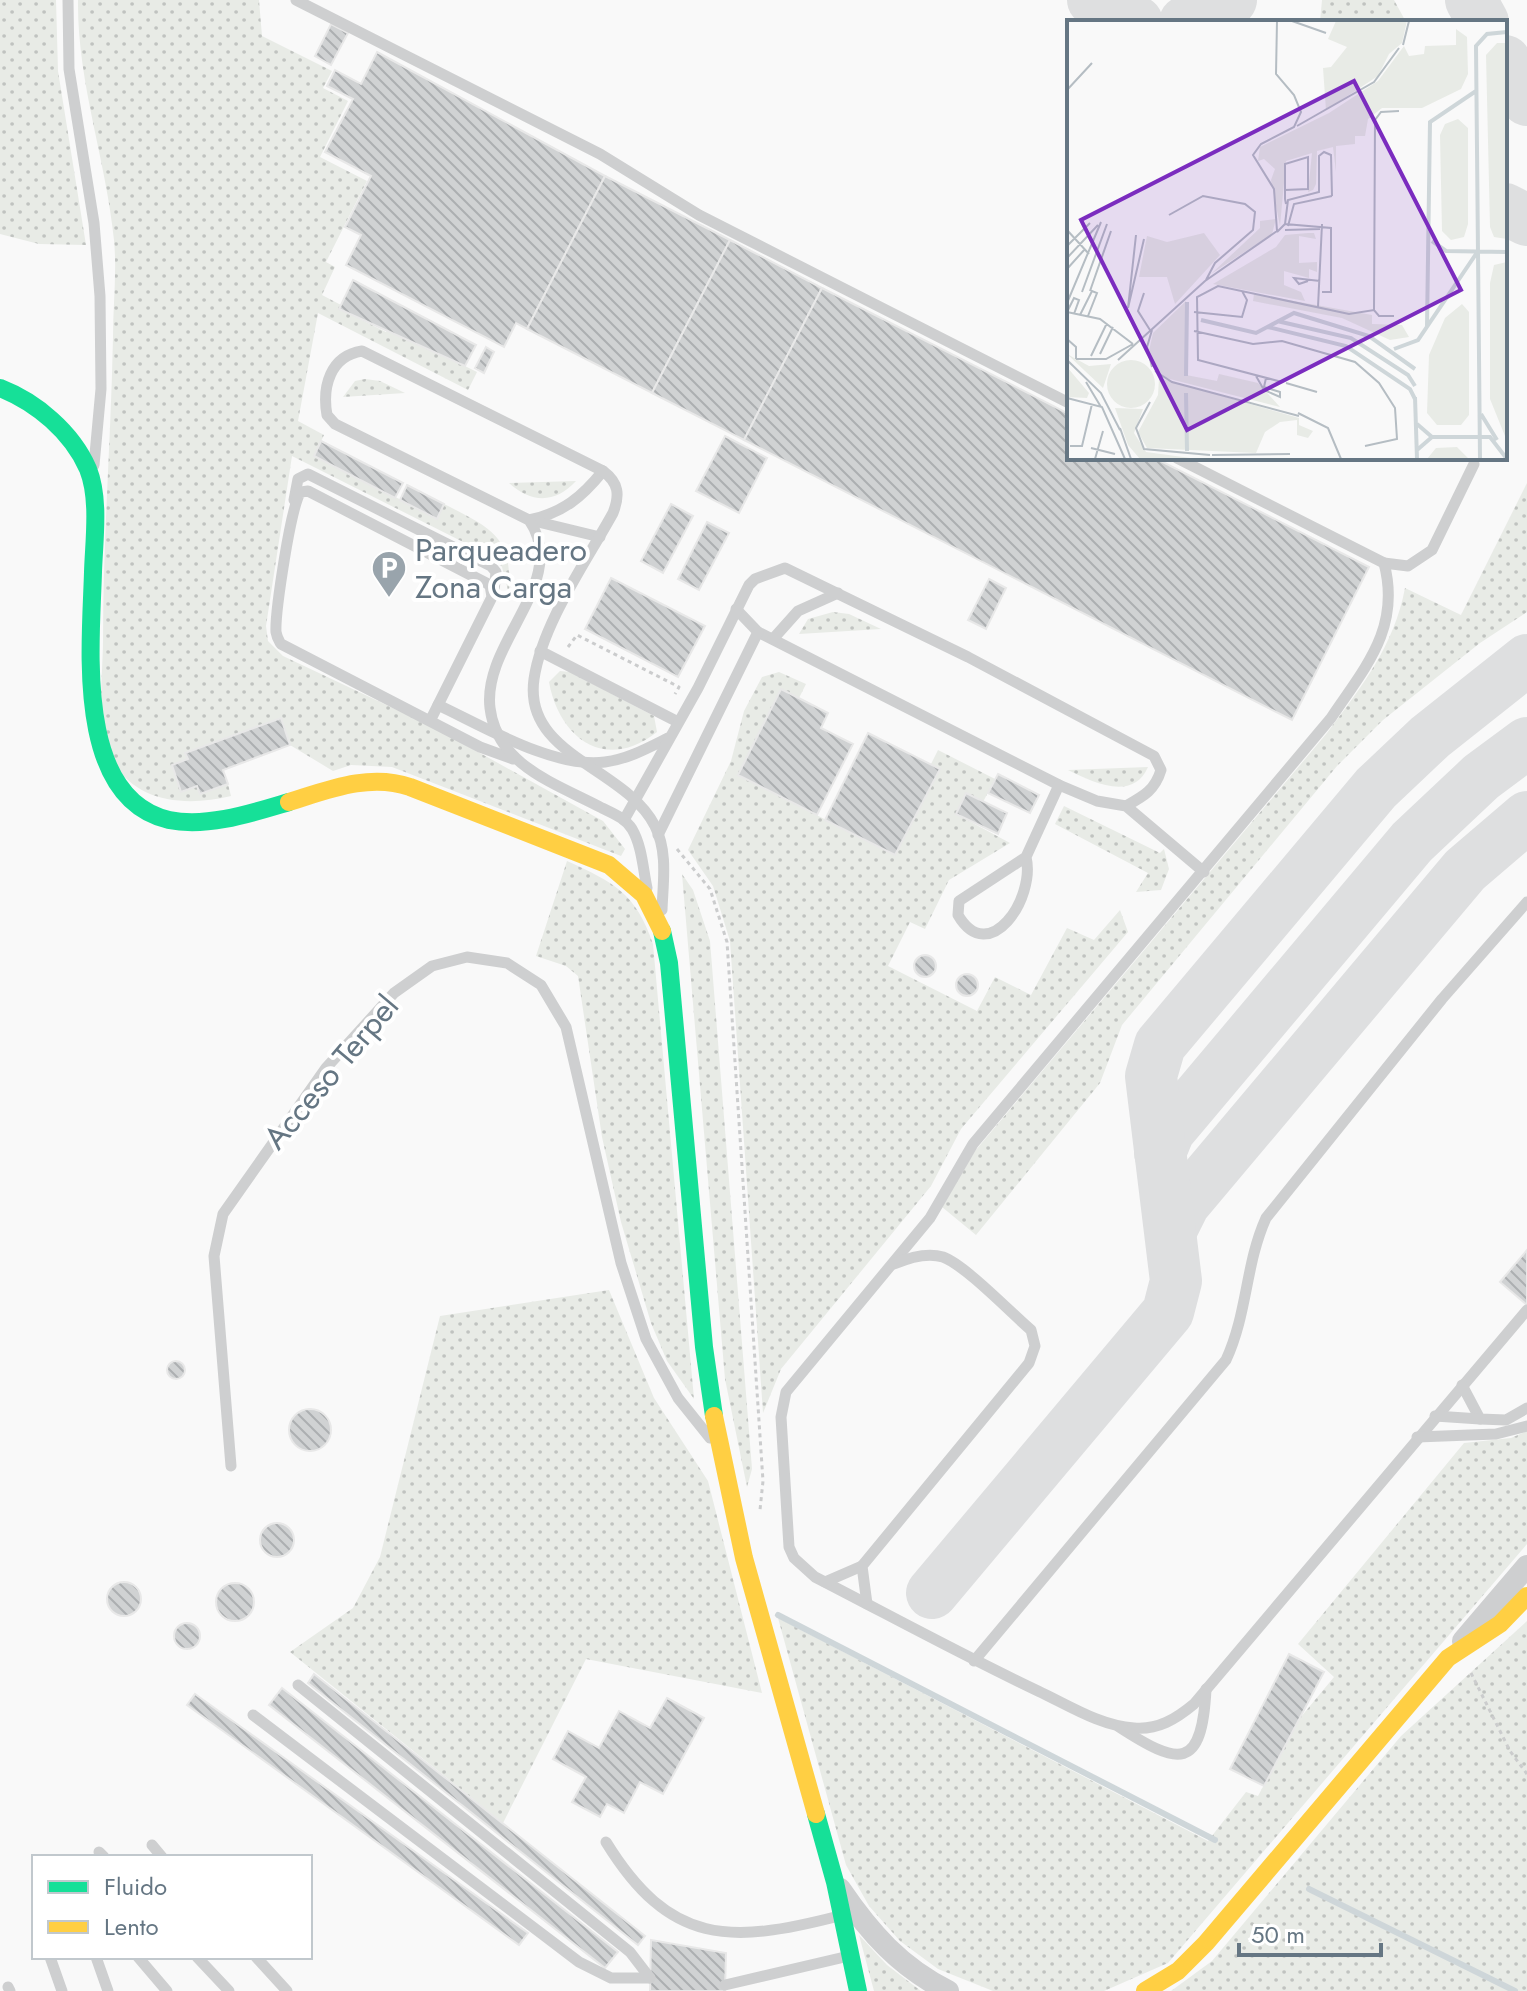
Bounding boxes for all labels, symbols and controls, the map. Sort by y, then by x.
inset map [1067,20,1507,460]
place label: Parqueadero Zona Carga [415,527,587,610]
parking icon: Parqueadero Zona Carga [370,549,408,599]
street label: Acceso Terpel [253,985,409,1159]
legend [32,1855,312,1959]
text: Fluido [104,1869,167,1904]
scale bar [1239,1907,1381,1957]
text: Lento [104,1909,159,1944]
text: 50 m [1251,1917,1305,1952]

